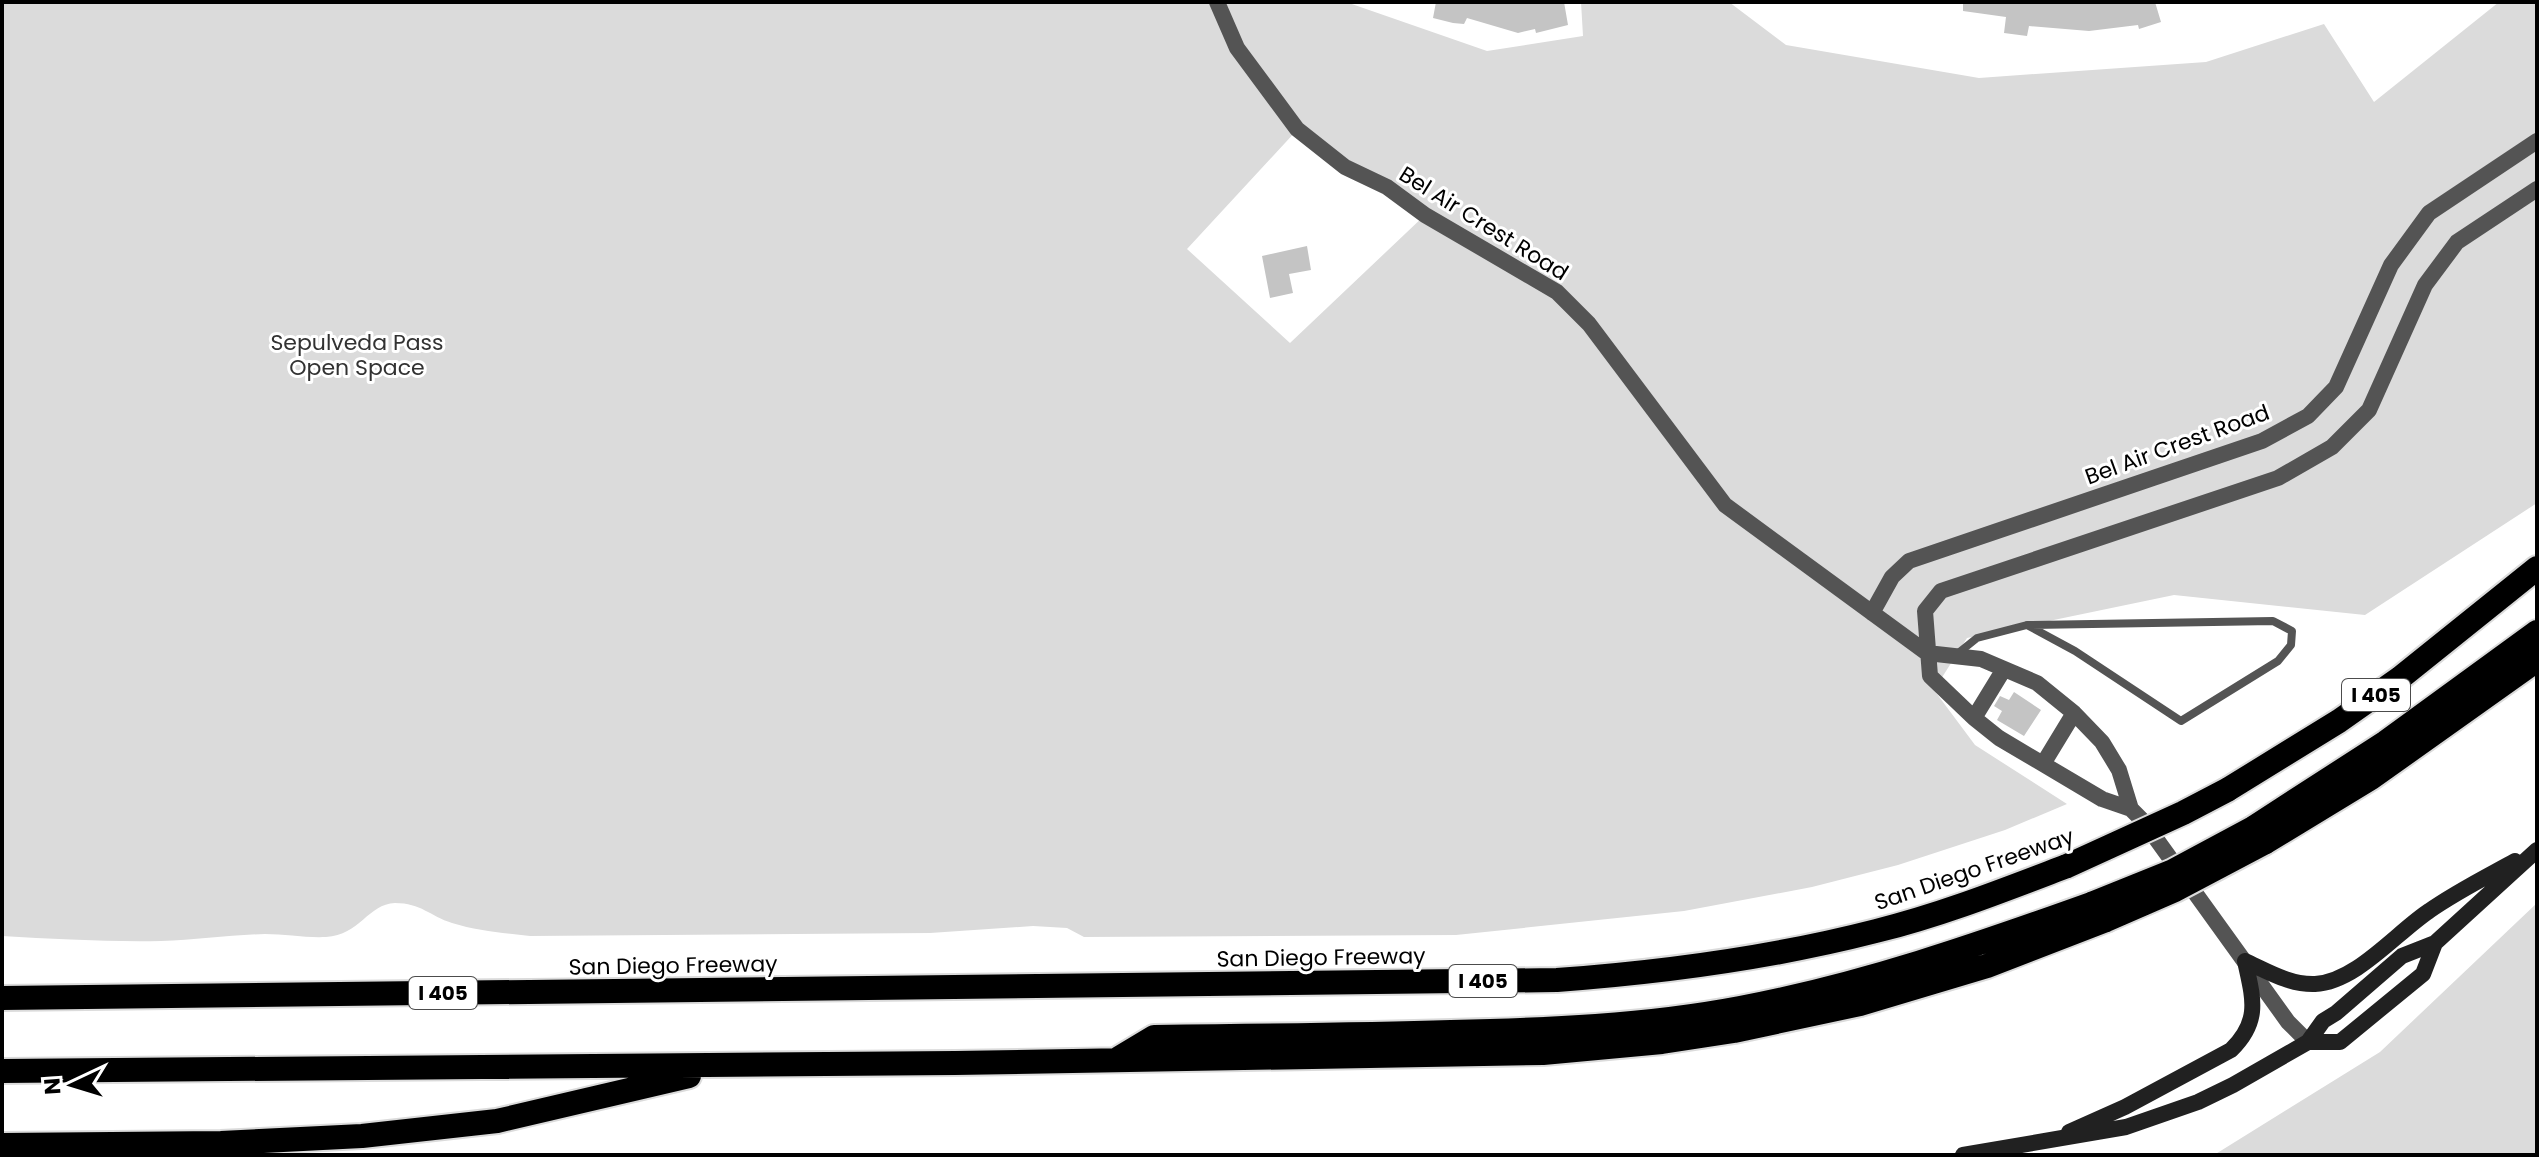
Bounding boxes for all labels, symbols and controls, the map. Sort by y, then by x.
street label: Bel Air Crest Road [1393,159,1574,288]
park label: Sepulveda Pass Open Space [270,327,444,383]
street label: Bel Air Crest Road [2081,397,2274,492]
road number: I 405 [2342,679,2410,711]
street label: San Diego Freeway [1870,821,2079,918]
street label: San Diego Freeway [1216,940,1426,975]
street label: San Diego Freeway [568,948,778,983]
road number: I 405 [1449,965,1517,997]
road number: I 405 [409,977,477,1009]
north arrow [32,1045,112,1125]
text: N [37,1077,69,1096]

